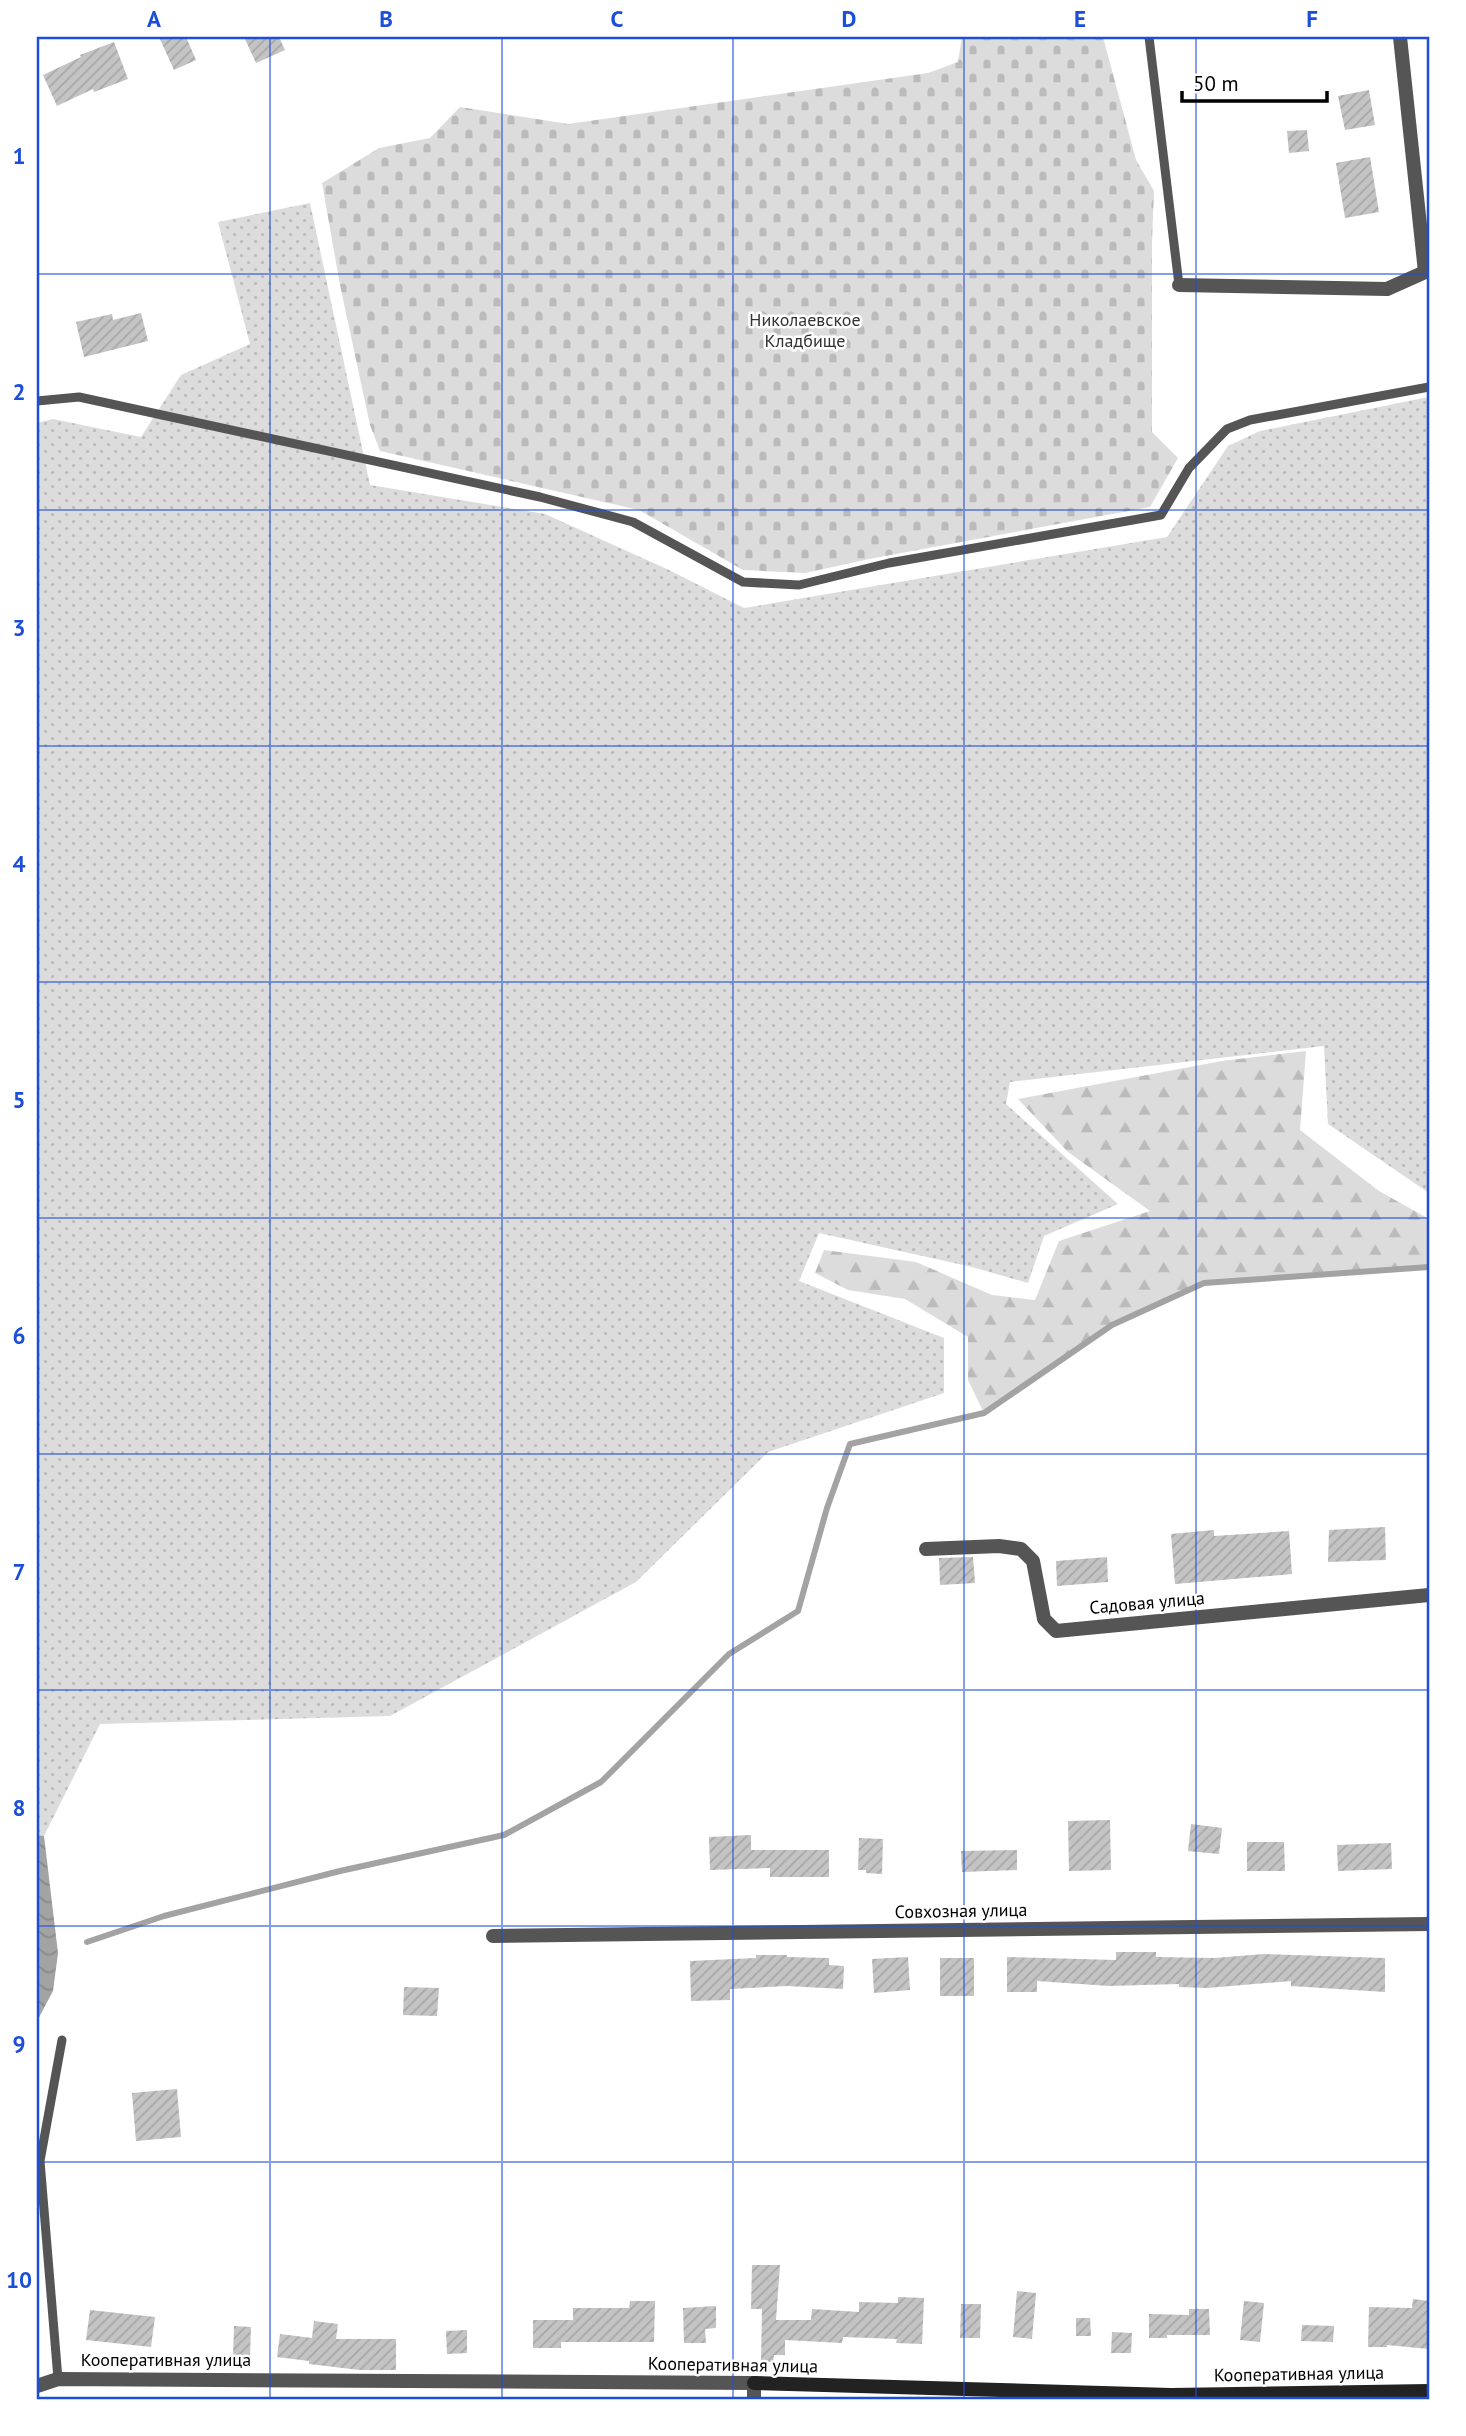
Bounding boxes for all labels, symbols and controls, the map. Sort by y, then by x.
text: A [147,4,161,33]
text: B [379,4,393,33]
text: C [611,4,624,33]
text: D [842,4,856,33]
text: E [1074,4,1086,33]
text: F [1306,4,1318,33]
scale bar [1182,60,1328,104]
text: 50 m [1193,70,1239,97]
text: 1 [12,141,26,170]
park label: Николаевское Кладбище [749,308,861,352]
text: 2 [12,377,26,406]
text: 3 [12,613,26,642]
text: 4 [12,849,26,878]
text: 5 [12,1085,26,1114]
text: 6 [12,1321,26,1350]
text: 7 [12,1557,26,1586]
street label: Садовая улица [1088,1586,1206,1619]
text: 8 [12,1793,26,1822]
street label: Совхозная улица [895,1898,1027,1923]
text: 9 [12,2029,26,2058]
text: 10 [6,2265,32,2294]
street label: Кооперативная улица [81,2348,251,2371]
street label: Кооперативная улица [648,2352,818,2377]
street label: Кооперативная улица [1214,2361,1384,2386]

